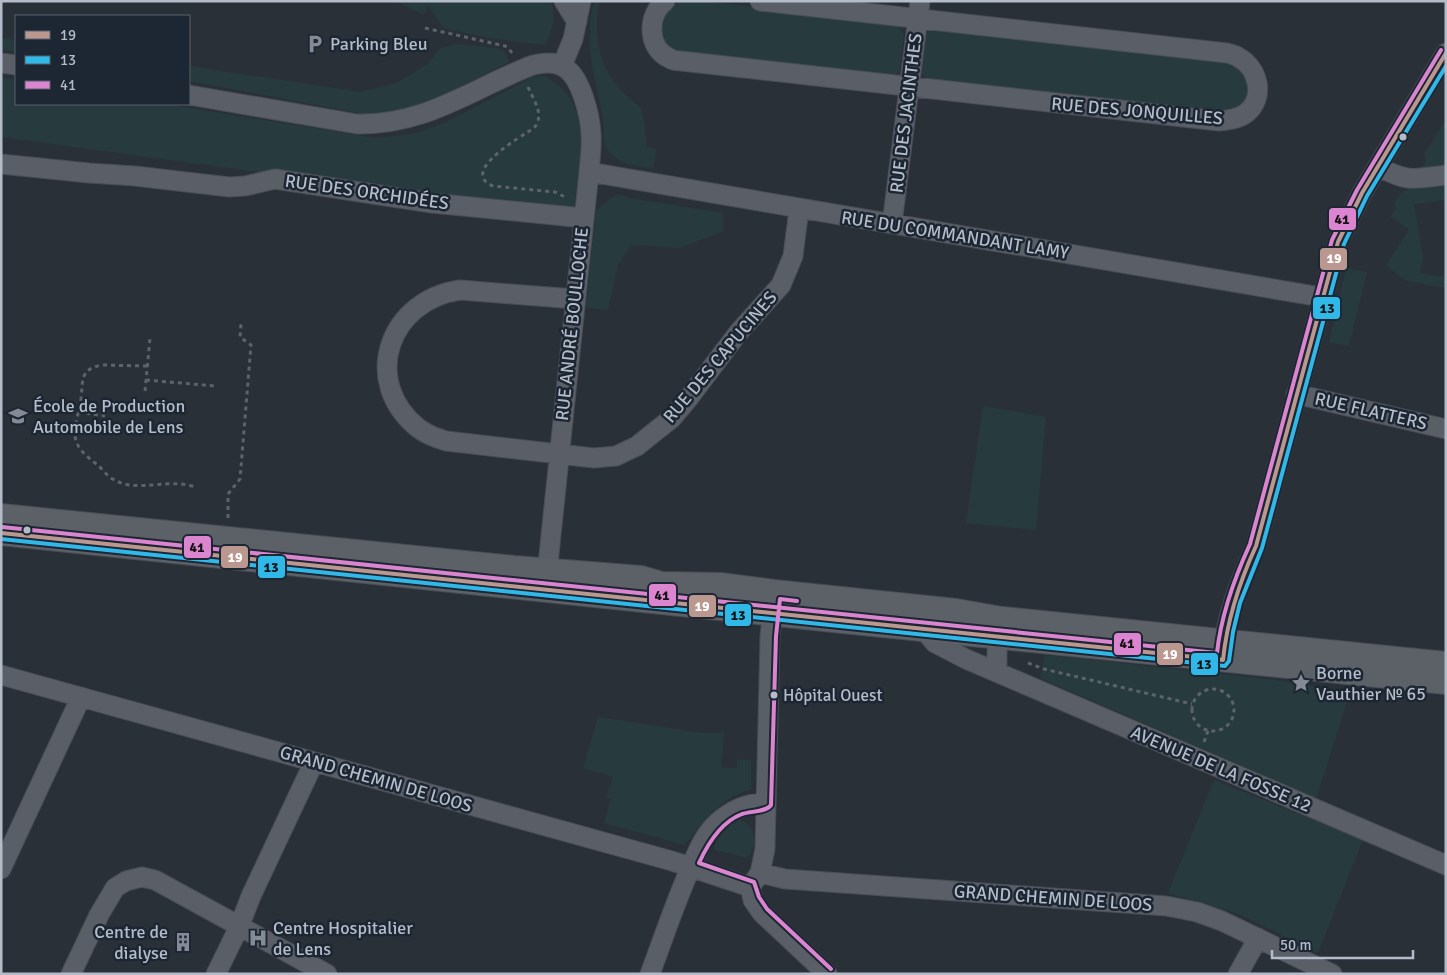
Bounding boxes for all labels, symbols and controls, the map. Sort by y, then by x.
legend [15,15,190,105]
text: 19 [60,26,76,44]
street label: RUE DES JACINTHES [885,32,927,194]
parking icon: Parking Bleu [304,33,326,55]
place label: Parking Bleu [330,33,428,55]
text: 13 [60,51,76,69]
text: 41 [60,76,76,94]
street label: RUE DES JONQUILLES [1050,93,1224,129]
unlabelled marker [1398,132,1408,142]
street label: RUE DES ORCHIDÉES [284,170,450,214]
street label: RUE DU COMMANDANT LAMY [840,206,1070,264]
line badge: 41 [1328,207,1357,231]
text: 41 [1334,211,1350,228]
street label: RUE ANDRÉ BOULLOCHE [551,226,593,422]
line badge: 19 [1319,247,1348,271]
text: 19 [1326,250,1342,267]
street label: RUE DES CAPUCINES [659,287,781,427]
line badge: 13 [1312,296,1341,320]
text: 13 [1319,300,1335,317]
street label: RUE FLATTERS [1313,387,1429,435]
place label: École de Production Automobile de Lens [33,395,185,438]
school or university icon: École de Production Automobile de Lens [7,405,29,427]
unlabelled marker [22,525,32,535]
line badge: 41 [183,535,212,559]
text: 41 [189,539,205,556]
line badge: 19 [220,545,249,569]
text: 19 [227,549,243,566]
line badge: 13 [257,555,286,579]
text: 13 [263,559,279,576]
line badge: 41 [648,583,677,607]
text: 41 [654,587,670,604]
line badge: 19 [688,594,717,618]
text: 19 [694,598,710,615]
line badge: 13 [724,603,752,627]
text: 13 [730,607,746,624]
line badge: 41 [1113,632,1142,656]
text: 41 [1119,635,1135,652]
line badge: 19 [1156,642,1184,666]
text: 19 [1162,646,1178,663]
line badge: 13 [1190,652,1219,676]
text: 13 [1196,656,1212,673]
place label: Borne Vauthier № 65 [1316,662,1426,705]
place icon: Borne Vauthier № 65 [1290,672,1312,694]
place label: Hôpital Ouest [783,685,883,706]
marker: Hôpital Ouest [769,690,779,700]
street label: AVENUE DE LA FOSSE 12 [1128,721,1314,817]
street label: GRAND CHEMIN DE LOOS [277,741,475,817]
street label: GRAND CHEMIN DE LOOS [953,880,1153,916]
place label: Centre Hospitalier de Lens [273,917,413,960]
place label: Centre de dialyse [94,921,168,964]
hospital icon: Centre Hospitalier de Lens [247,927,269,949]
scale bar [1272,928,1413,960]
building icon: Centre de dialyse [172,931,194,953]
text: 50 m [1280,936,1311,954]

